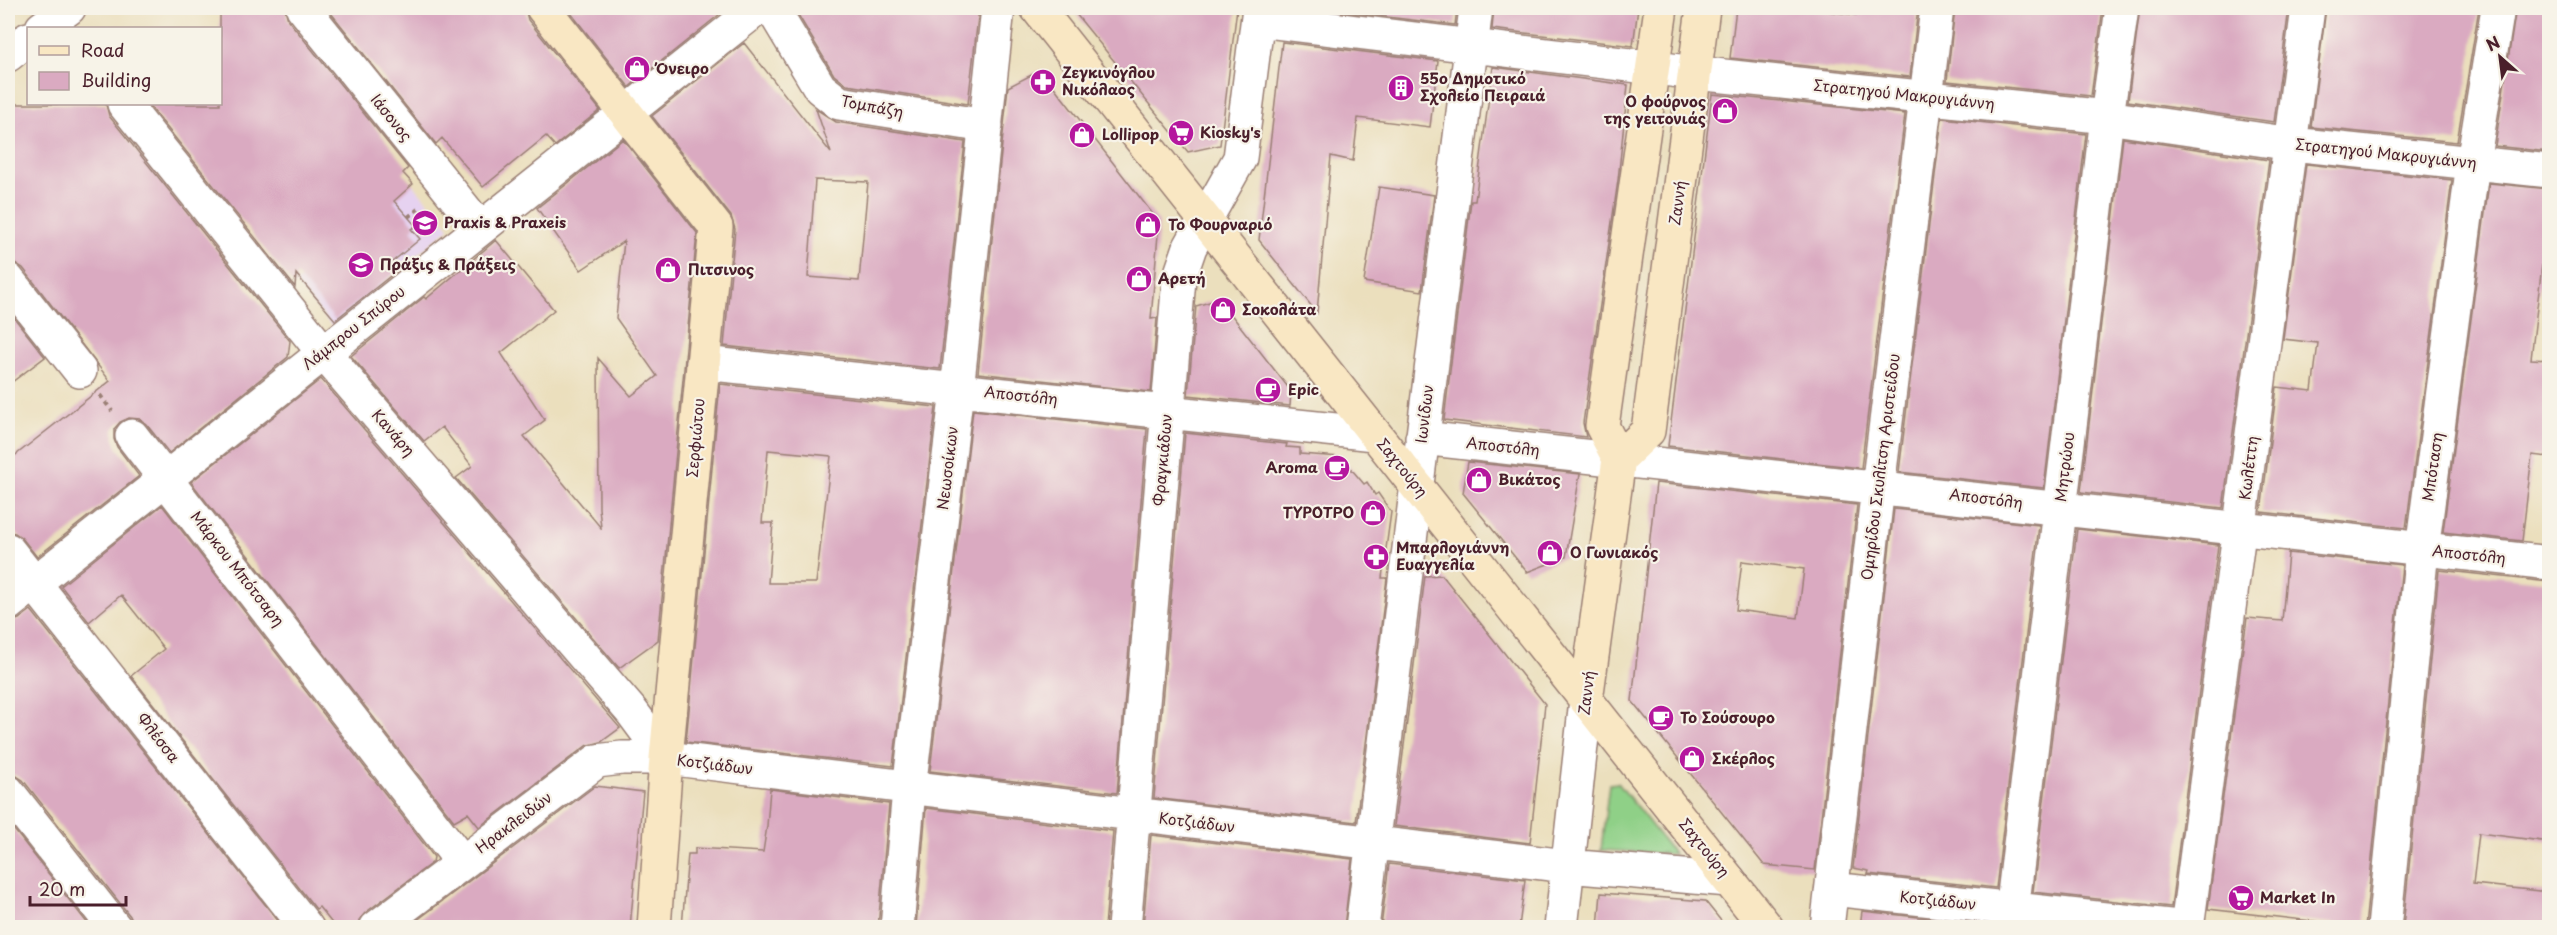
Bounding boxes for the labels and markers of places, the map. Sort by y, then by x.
shop icon: Όνειρο [622,54,652,84]
place label: Όνειρο [654,56,709,79]
place label: Ζεγκινόγλου Νικόλαος [1062,60,1155,100]
place label: 55ο Δημοτικό Σχολείο Πειραιά [1420,66,1546,106]
pharmacy icon: Ζεγκινόγλου Νικόλαος [1028,67,1058,97]
building icon: 55ο Δημοτικό Σχολείο Πειραιά [1386,73,1416,103]
place label: Ο φούρνος της γειτονιάς [1604,89,1706,129]
shop icon: Ο φούρνος της γειτονιάς [1710,96,1740,126]
supermarket icon: Kiosky's [1166,118,1196,148]
shop icon: Lollipop [1067,120,1097,150]
place label: Kiosky's [1200,120,1261,143]
place label: Lollipop [1102,122,1159,145]
school or university icon: Praxis & Praxeis [410,208,440,238]
place label: Praxis & Praxeis [444,210,566,233]
shop icon: Το Φουρναριό [1133,210,1163,240]
place label: Το Φουρναριό [1168,212,1273,235]
school or university icon: Πράξις & Πράξεις [346,250,376,280]
place label: Πράξις & Πράξεις [380,252,516,275]
shop icon: Πιτσινος [653,255,683,285]
place label: Πιτσινος [688,257,754,280]
shop icon: Αρετή [1124,264,1154,294]
place label: Αρετή [1158,266,1206,289]
shop icon: Σοκολάτα [1208,295,1238,325]
place label: Σοκολάτα [1242,297,1317,320]
cafe icon: Epic [1253,375,1283,405]
place label: Epic [1288,377,1319,400]
cafe icon: Aroma [1322,453,1352,483]
place label: Aroma [1266,455,1318,478]
shop icon: Βικάτος [1464,465,1494,495]
place label: Βικάτος [1498,467,1560,490]
shop icon: ΤΥΡΟΤΡΟ [1358,498,1388,528]
place label: ΤΥΡΟΤΡΟ [1283,500,1354,523]
place label: Μπαρλογιάννη Ευαγγελία [1396,535,1509,575]
shop icon: Ο Γωνιακός [1535,538,1565,568]
place label: Ο Γωνιακός [1570,540,1658,563]
pharmacy icon: Μπαρλογιάννη Ευαγγελία [1361,542,1391,572]
cafe icon: Το Σούσουρο [1646,703,1676,733]
place label: Το Σούσουρο [1680,705,1775,728]
shop icon: Σκέρλος [1677,744,1707,774]
place label: Σκέρλος [1712,746,1775,769]
supermarket icon: Market In [2226,883,2256,913]
place label: Market In [2260,885,2335,908]

